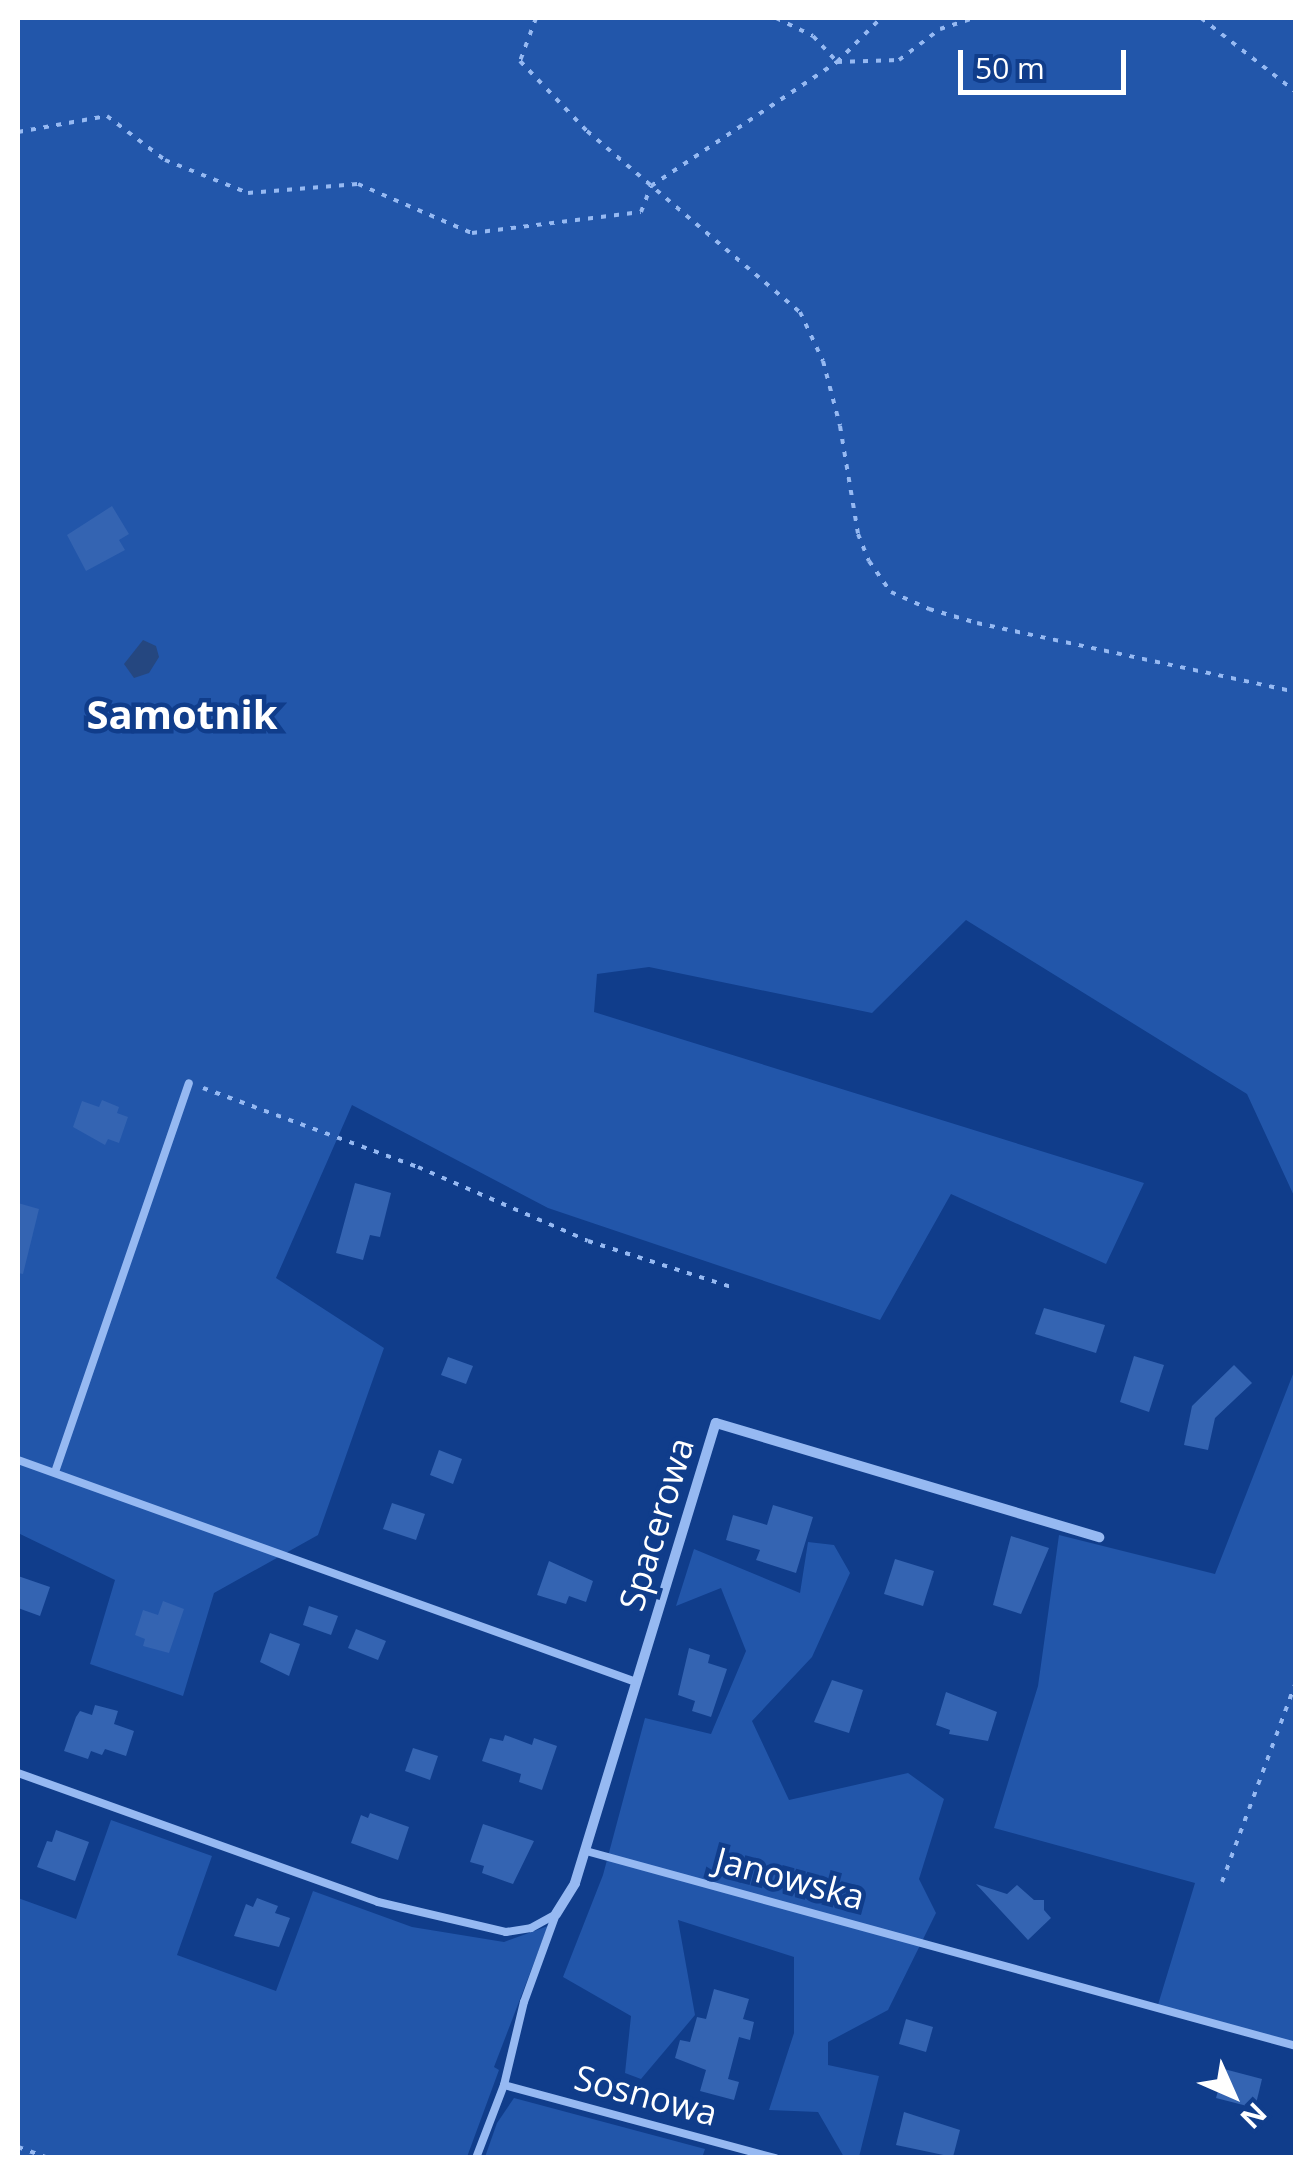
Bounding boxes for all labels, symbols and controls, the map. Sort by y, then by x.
scale bar [963,30,1130,92]
text: 50 m [975,47,1045,88]
district label: Samotnik [87,690,277,738]
street label: Spacerowa [610,1433,702,1615]
street label: Janowska [711,1838,869,1918]
north arrow [1183,2045,1283,2145]
street label: Sosnowa [570,2056,722,2134]
text: N [1233,2095,1276,2138]

